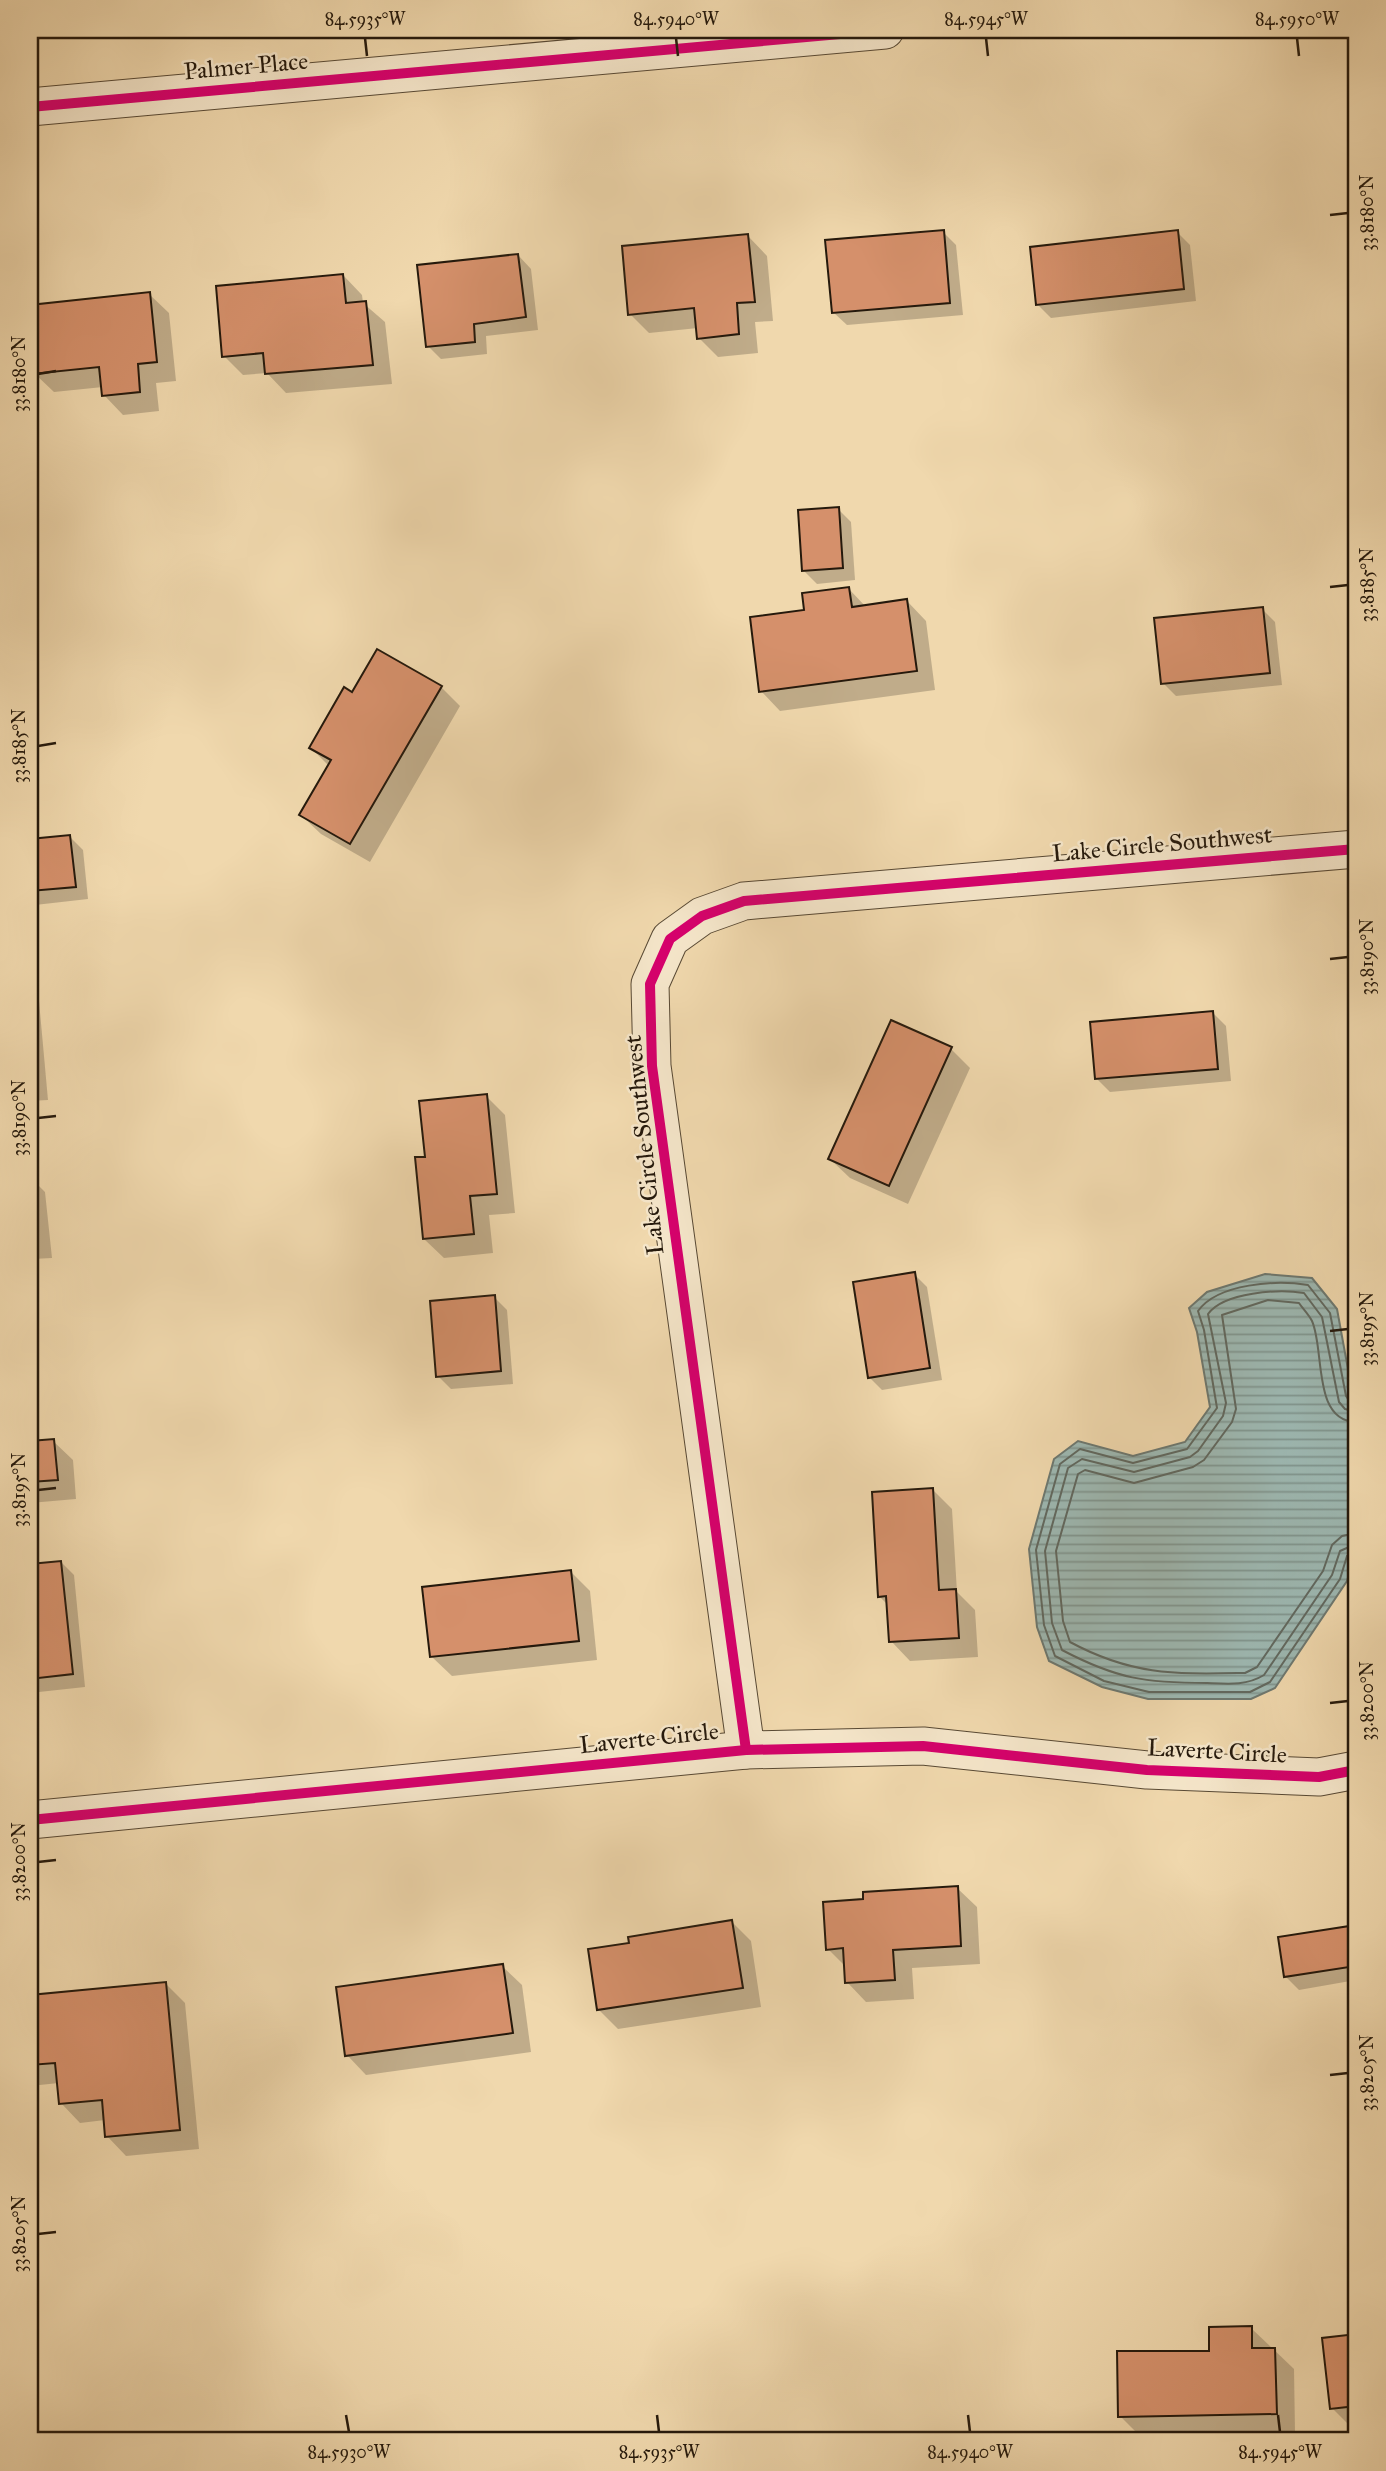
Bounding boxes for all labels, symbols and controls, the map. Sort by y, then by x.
text: 84.5935°W [325,8,406,30]
text: 84.5940°W [633,8,720,30]
text: 84.5945°W [944,8,1029,30]
text: 84.5950°W [1255,8,1340,30]
street label: Palmer Place [183,46,309,86]
text: 33.8180°N [1356,175,1378,251]
text: 33.8180°N [8,336,30,412]
text: 33.8185°N [1356,548,1378,622]
text: 33.8185°N [8,709,30,783]
street label: Lake Circle Southwest [1051,819,1274,869]
text: 33.8190°N [1356,919,1378,995]
street label: Lake Circle Southwest [617,1033,670,1256]
text: 33.8190°N [8,1080,30,1156]
text: 33.8195°N [1356,1292,1378,1366]
text: 33.8195°N [8,1453,30,1527]
text: 33.8200°N [1356,1661,1378,1741]
street label: Laverte Circle [578,1716,720,1760]
street label: Laverte Circle [1146,1732,1288,1770]
text: 33.8200°N [8,1822,30,1902]
text: 33.8205°N [1356,2034,1378,2112]
text: 33.8205°N [8,2195,30,2273]
text: 84.5930°W [308,2441,391,2463]
text: 84.5935°W [619,2441,700,2463]
text: 84.5940°W [927,2441,1014,2463]
text: 84.5945°W [1238,2441,1323,2463]

